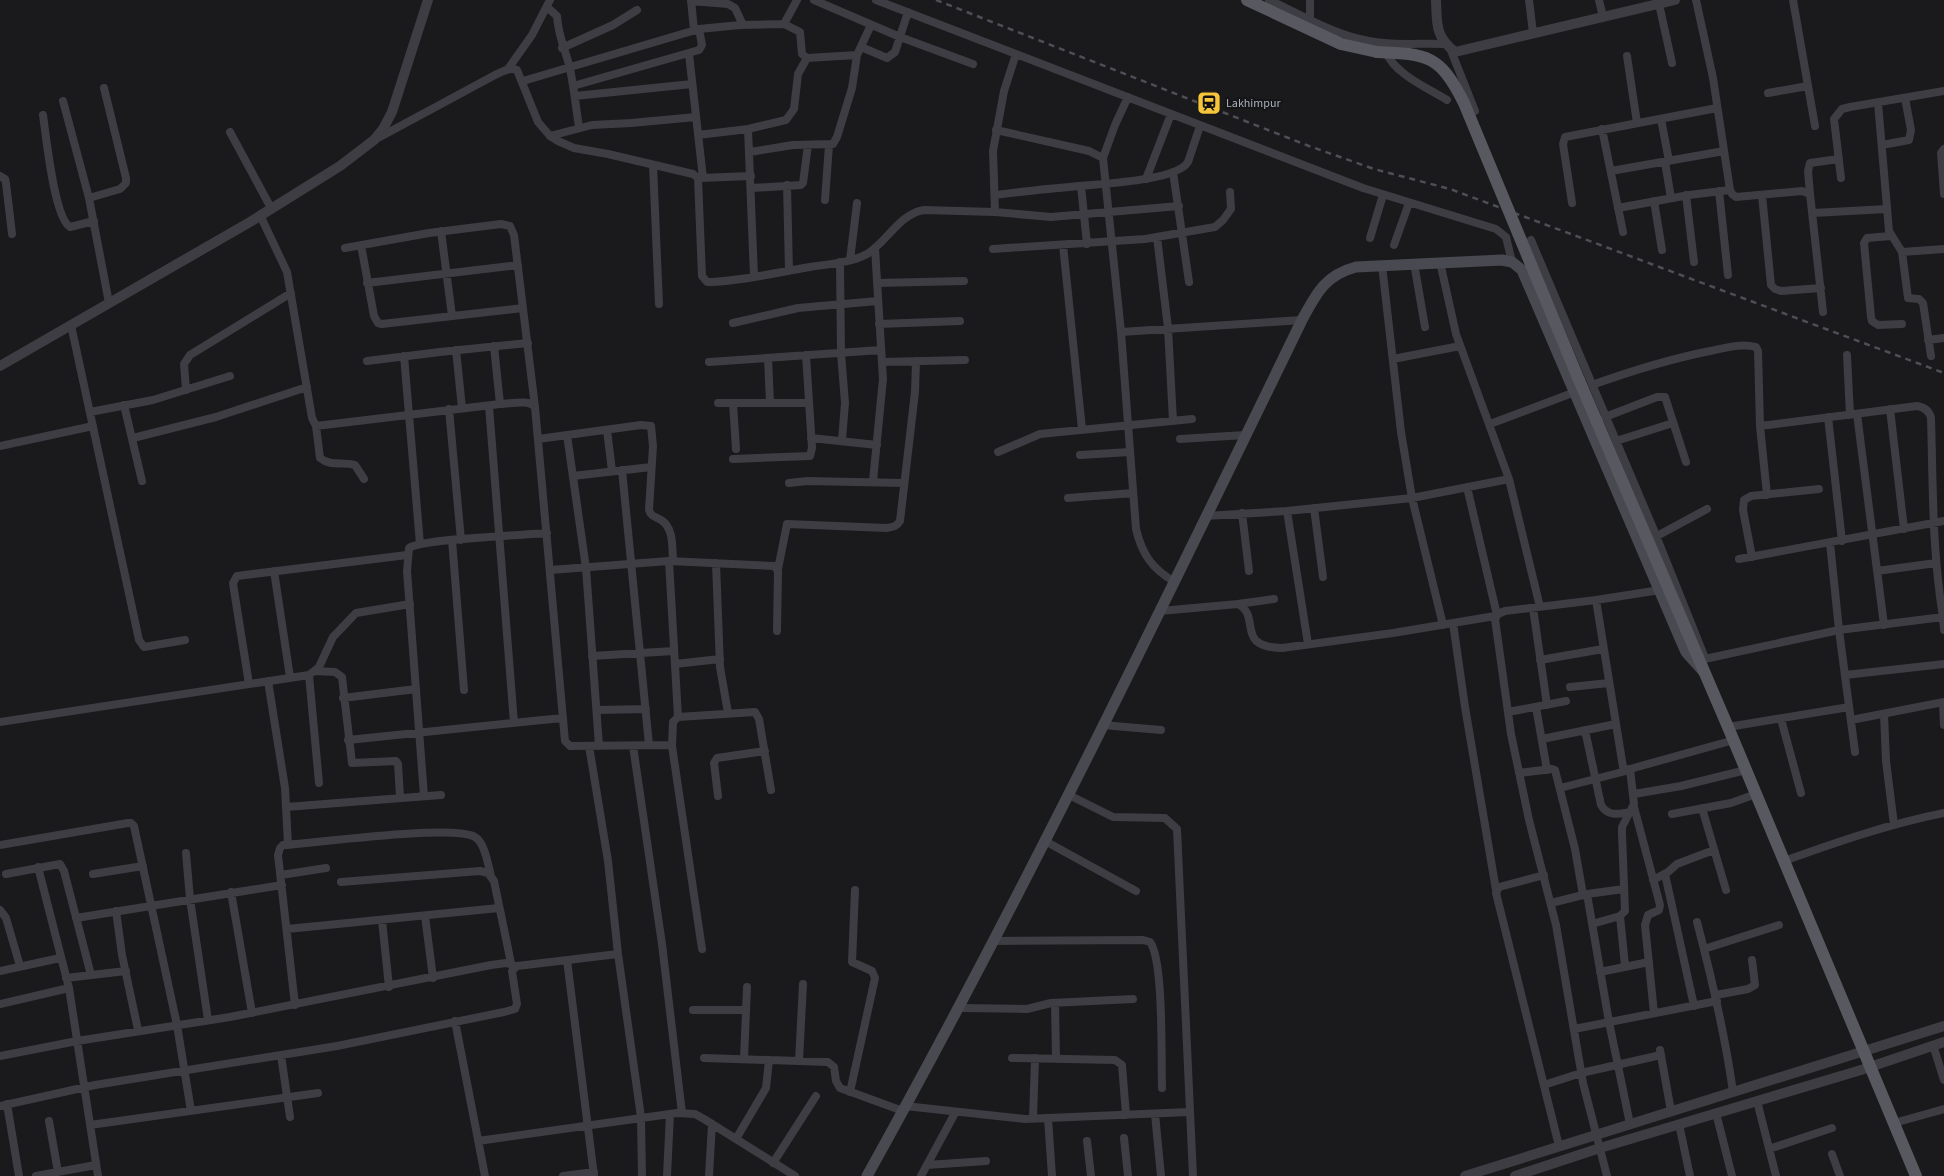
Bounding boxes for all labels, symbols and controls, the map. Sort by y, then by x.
station icon: Lakhimpur [1196,90,1222,116]
place label: Lakhimpur [1226,95,1281,112]

